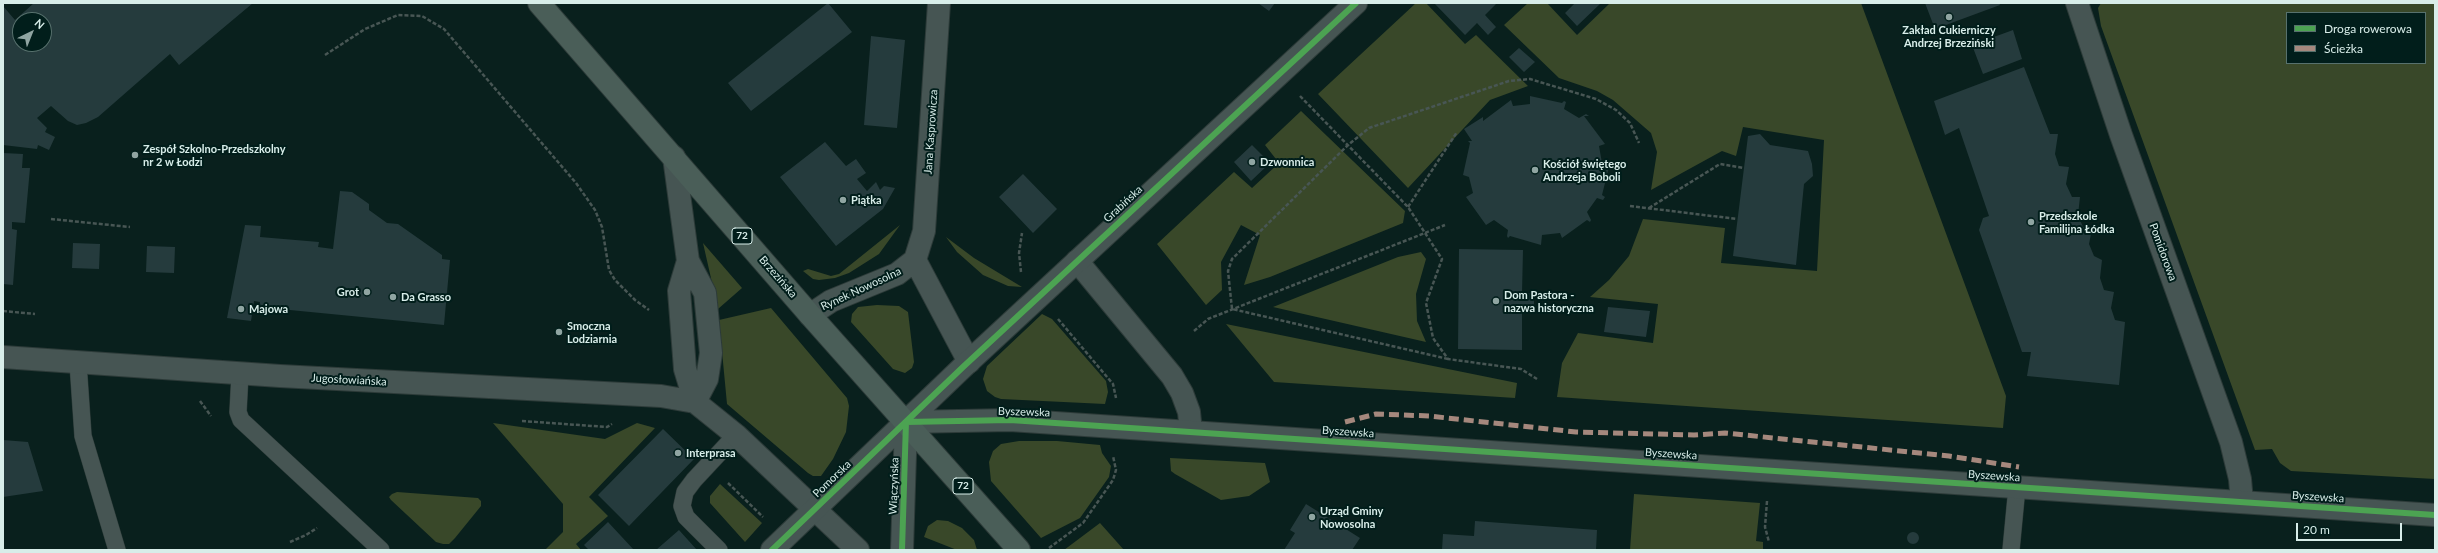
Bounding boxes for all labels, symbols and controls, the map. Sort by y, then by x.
north arrow [12,12,52,52]
marker: Zakład Cukierniczy Andrzej Brzeziński [1944,12,1954,22]
legend [2286,12,2426,64]
text: N [32,16,47,31]
text: Droga rowerowa [2324,21,2412,36]
place label: Zakład Cukierniczy Andrzej Brzeziński [1902,23,1996,49]
text: Ścieżka [2324,41,2363,56]
street label: Jana Kasprowicza [921,89,941,175]
place label: Zespół Szkolno-Przedszkolny nr 2 w Łodzi [143,142,285,168]
marker: Zespół Szkolno-Przedszkolny nr 2 w Łodzi [130,150,140,160]
place label: Dzwonnica [1260,155,1314,169]
marker: Dzwonnica [1247,157,1257,167]
place label: Kościół świętego Andrzeja Boboli [1543,157,1626,183]
marker: Kościół świętego Andrzeja Boboli [1530,165,1540,175]
street label: Grabińska [1101,183,1145,225]
place label: Piątka [851,193,882,207]
marker: Piątka [838,195,848,205]
place label: Przedszkole Familijna Łódka [2039,209,2114,235]
marker: Przedszkole Familijna Łódka [2026,217,2036,227]
street label: Pomidorowa [2146,221,2180,283]
road number: 72 [732,228,752,244]
street label: Brzezińska [756,253,800,301]
street label: Rynek Nowosolna [819,265,903,313]
place label: Grot [337,285,359,299]
marker: Grot [362,287,372,297]
place label: Dom Pastora - nazwa historyczna [1504,288,1594,314]
place label: Da Grasso [401,290,451,304]
marker: Da Grasso [388,292,398,302]
marker: Dom Pastora - nazwa historyczna [1491,296,1501,306]
place label: Majowa [249,302,288,316]
marker: Majowa [236,304,246,314]
place label: Smoczna Lodziarnia [567,319,617,345]
marker: Smoczna Lodziarnia [554,327,564,337]
street label: Jugosłowiańska [311,371,387,389]
street label: Byszewska [998,404,1050,420]
street label: Byszewska [1321,424,1375,440]
place label: Interprasa [686,446,736,460]
street label: Byszewska [1644,446,1698,462]
marker: Interprasa [673,448,683,458]
street label: Wiączyńska [886,457,902,515]
street label: Pomorska [810,458,854,500]
street label: Byszewska [1967,468,2021,484]
road number: 72 [953,478,973,494]
street label: Byszewska [2291,489,2345,505]
place label: Urząd Gminy Nowosolna [1320,504,1383,530]
marker: Urząd Gminy Nowosolna [1307,512,1317,522]
scale bar [2298,515,2404,541]
text: 20 m [2303,522,2330,537]

